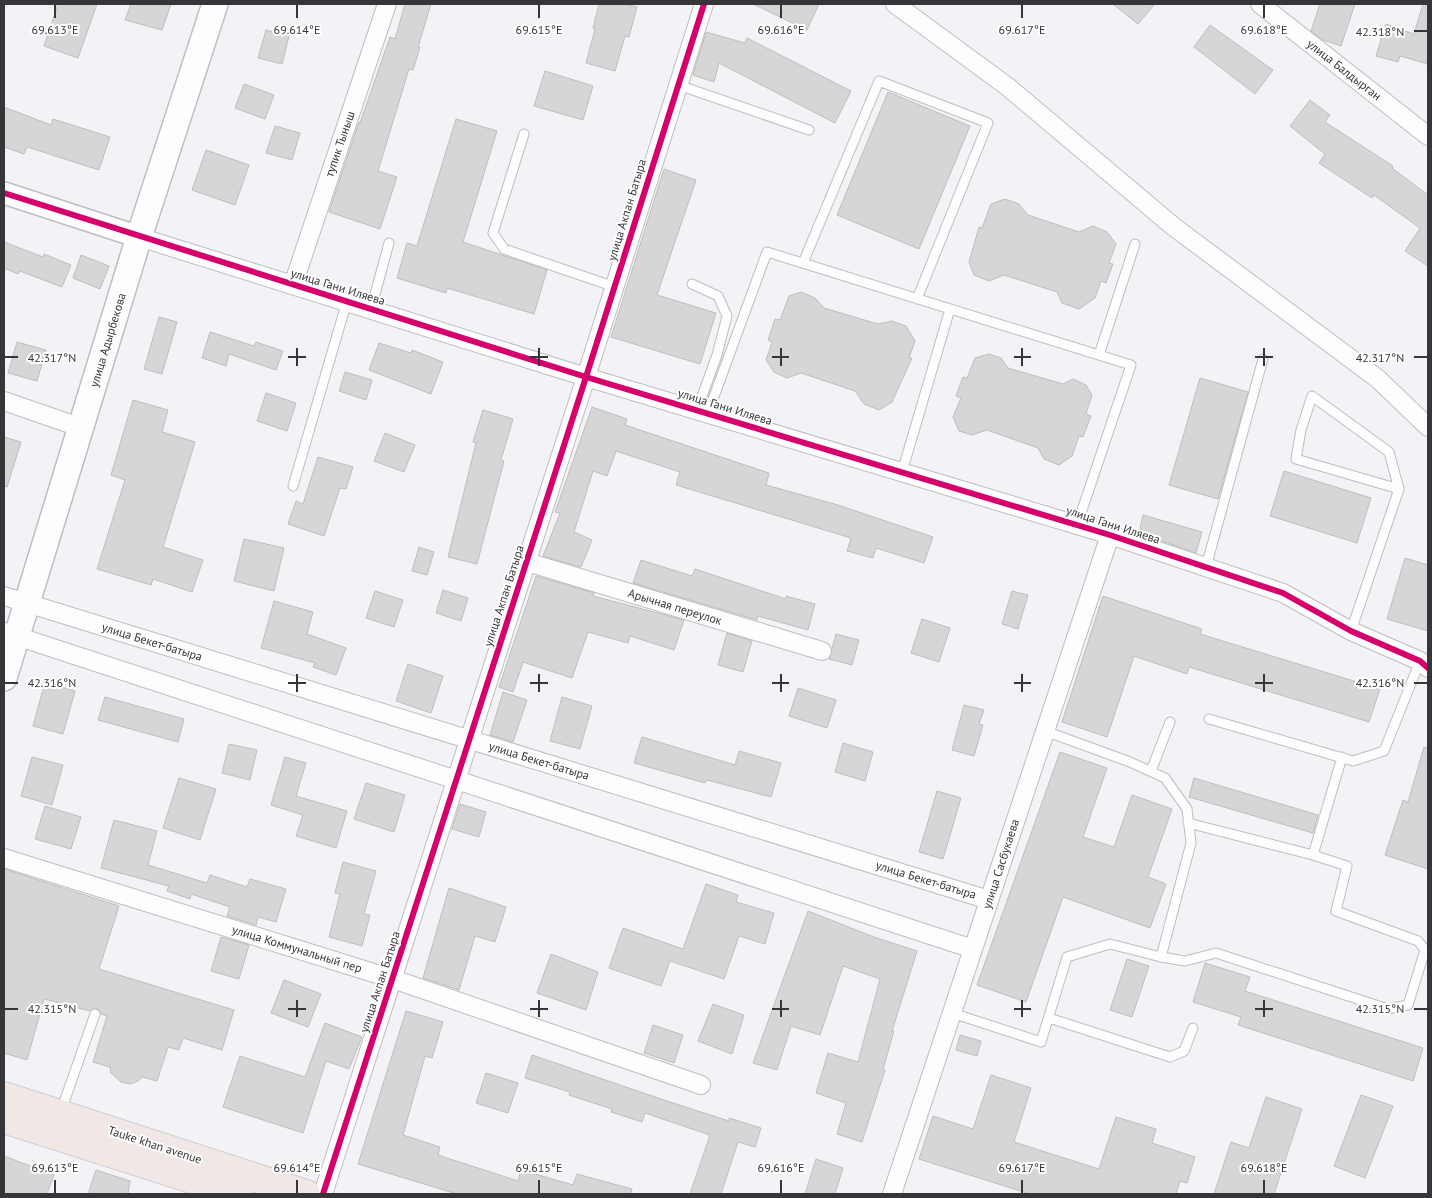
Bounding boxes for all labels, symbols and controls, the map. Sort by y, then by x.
text: 69.613°E [32,22,78,37]
text: 69.614°E [274,22,320,37]
text: 69.615°E [516,22,562,37]
text: 69.616°E [758,22,804,37]
text: 69.617°E [999,22,1045,37]
text: 69.618°E [1241,22,1287,37]
text: 42.318°N [1356,24,1404,39]
street label: улица Балдырган [1304,36,1384,103]
street label: тупик Тыныш [321,109,358,179]
street label: улица Акпан Батыра [604,157,649,263]
street label: улица Гани Иляева [289,265,387,308]
street label: улица Адырбекова [86,291,129,389]
text: 42.317°N [28,350,76,365]
text: 42.317°N [1356,350,1404,365]
street label: улица Гани Иляева [676,385,774,428]
street label: улица Гани Иляева [1064,502,1162,547]
street label: улица Акпан Батыра [480,543,527,649]
street label: Арычная переулок [626,585,724,628]
street label: улица Бекет-батыра [100,619,204,664]
text: 42.316°N [28,675,76,690]
text: 42.316°N [1356,675,1404,690]
street label: улица Бекет-батыра [487,738,591,783]
street label: улица Сасбукаева [979,817,1022,911]
street label: улица Бекет-батыра [874,857,978,902]
street label: улица Коммунальный пер [230,922,364,975]
street label: улица Акпан Батыра [356,929,403,1035]
text: 42.315°N [28,1001,76,1016]
text: 42.315°N [1356,1001,1404,1016]
street label: Tauke khan avenue [106,1122,204,1167]
text: 69.613°E [32,1160,78,1175]
text: 69.614°E [274,1160,320,1175]
text: 69.615°E [516,1160,562,1175]
text: 69.616°E [758,1160,804,1175]
text: 69.617°E [999,1160,1045,1175]
text: 69.618°E [1241,1160,1287,1175]

